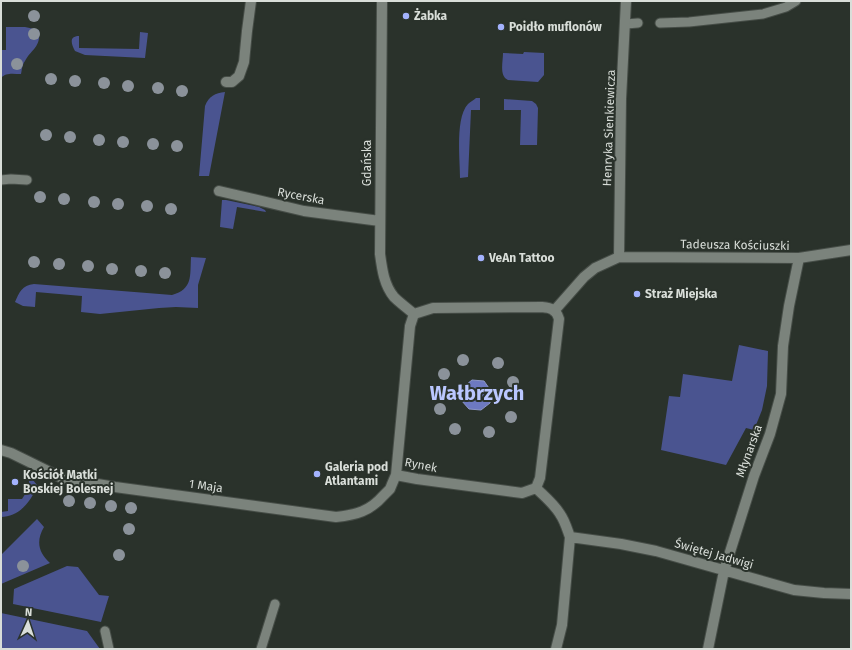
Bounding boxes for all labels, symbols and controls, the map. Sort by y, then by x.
place label: Żabka [414,8,448,23]
marker: Żabka [401,11,411,21]
place label: Poidło muflonów [509,20,602,34]
marker: Poidło muflonów [496,22,506,32]
street label: Henryka Sienkiewicza [600,69,618,187]
street label: Gdańska [360,140,374,186]
street label: Rycerska [276,185,326,207]
street label: Tadeusza Kościuszki [680,237,790,253]
place label: VeAn Tattoo [488,251,555,265]
marker: VeAn Tattoo [476,253,486,263]
place label: Straż Miejska [645,287,718,301]
marker: Straż Miejska [632,289,642,299]
district label: Wałbrzych [430,381,524,405]
street label: Młynarska [733,423,765,479]
street label: Rynek [404,455,439,475]
place label: Galeria pod Atlantami [324,460,388,488]
place label: Kościół Matki Boskiej Bolesnej [23,468,113,496]
marker: Galeria pod Atlantami [312,469,322,479]
marker: Kościół Matki Boskiej Bolesnej [10,477,20,487]
street label: 1 Maja [188,477,224,495]
street label: Świętej Jadwigi [673,535,755,572]
north arrow [8,602,48,642]
text: N [25,606,32,619]

